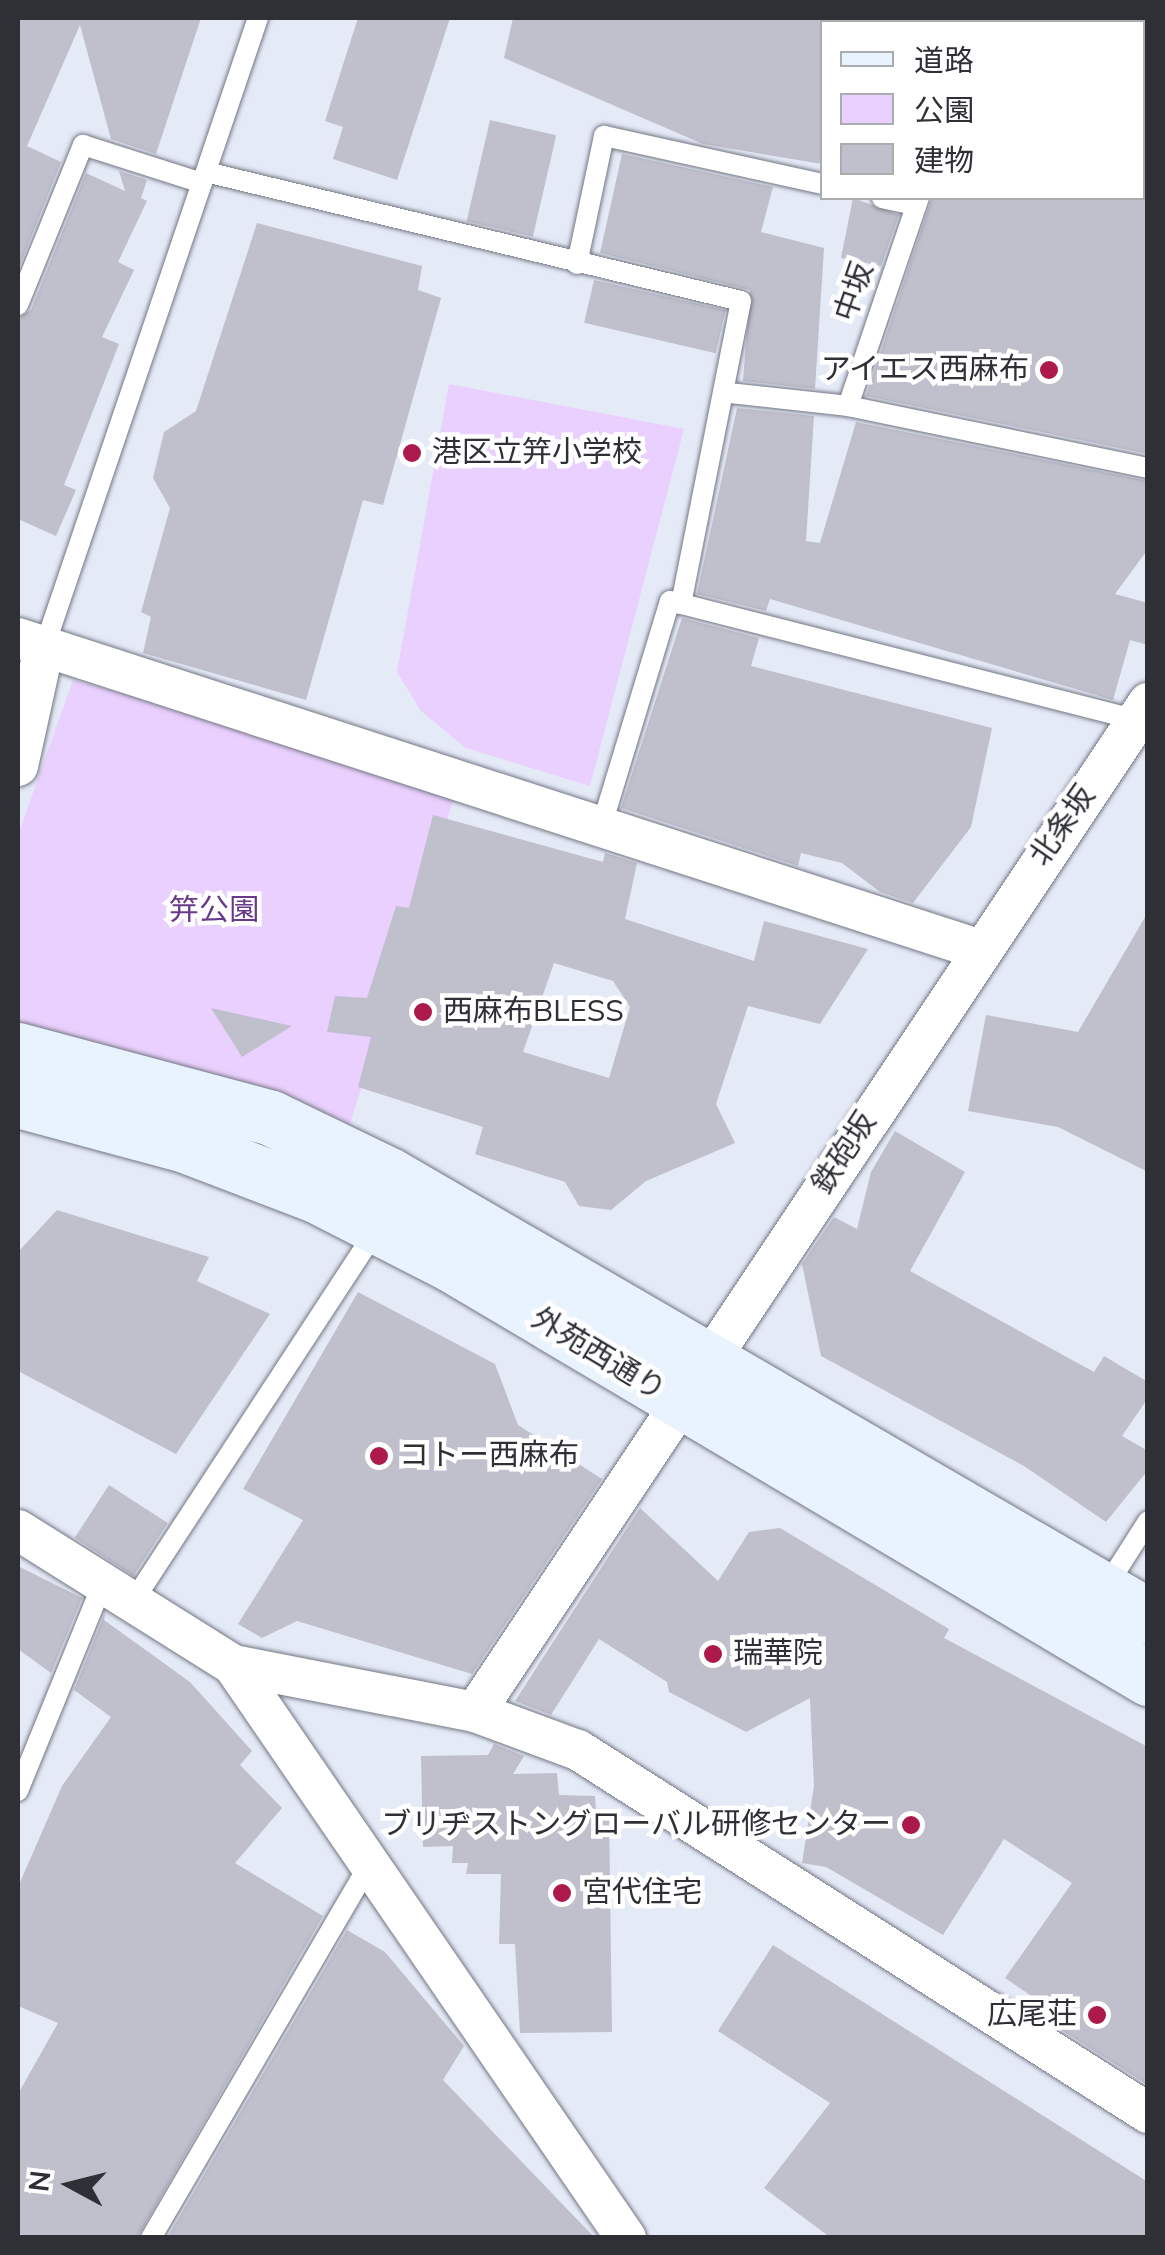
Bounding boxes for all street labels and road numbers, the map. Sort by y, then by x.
street label: 中坂 [828,258,882,326]
street label: 北条坂 [1022,779,1104,873]
street label: 鉄砲坂 [805,1105,885,1201]
street label: 外苑西通り [524,1301,672,1409]

